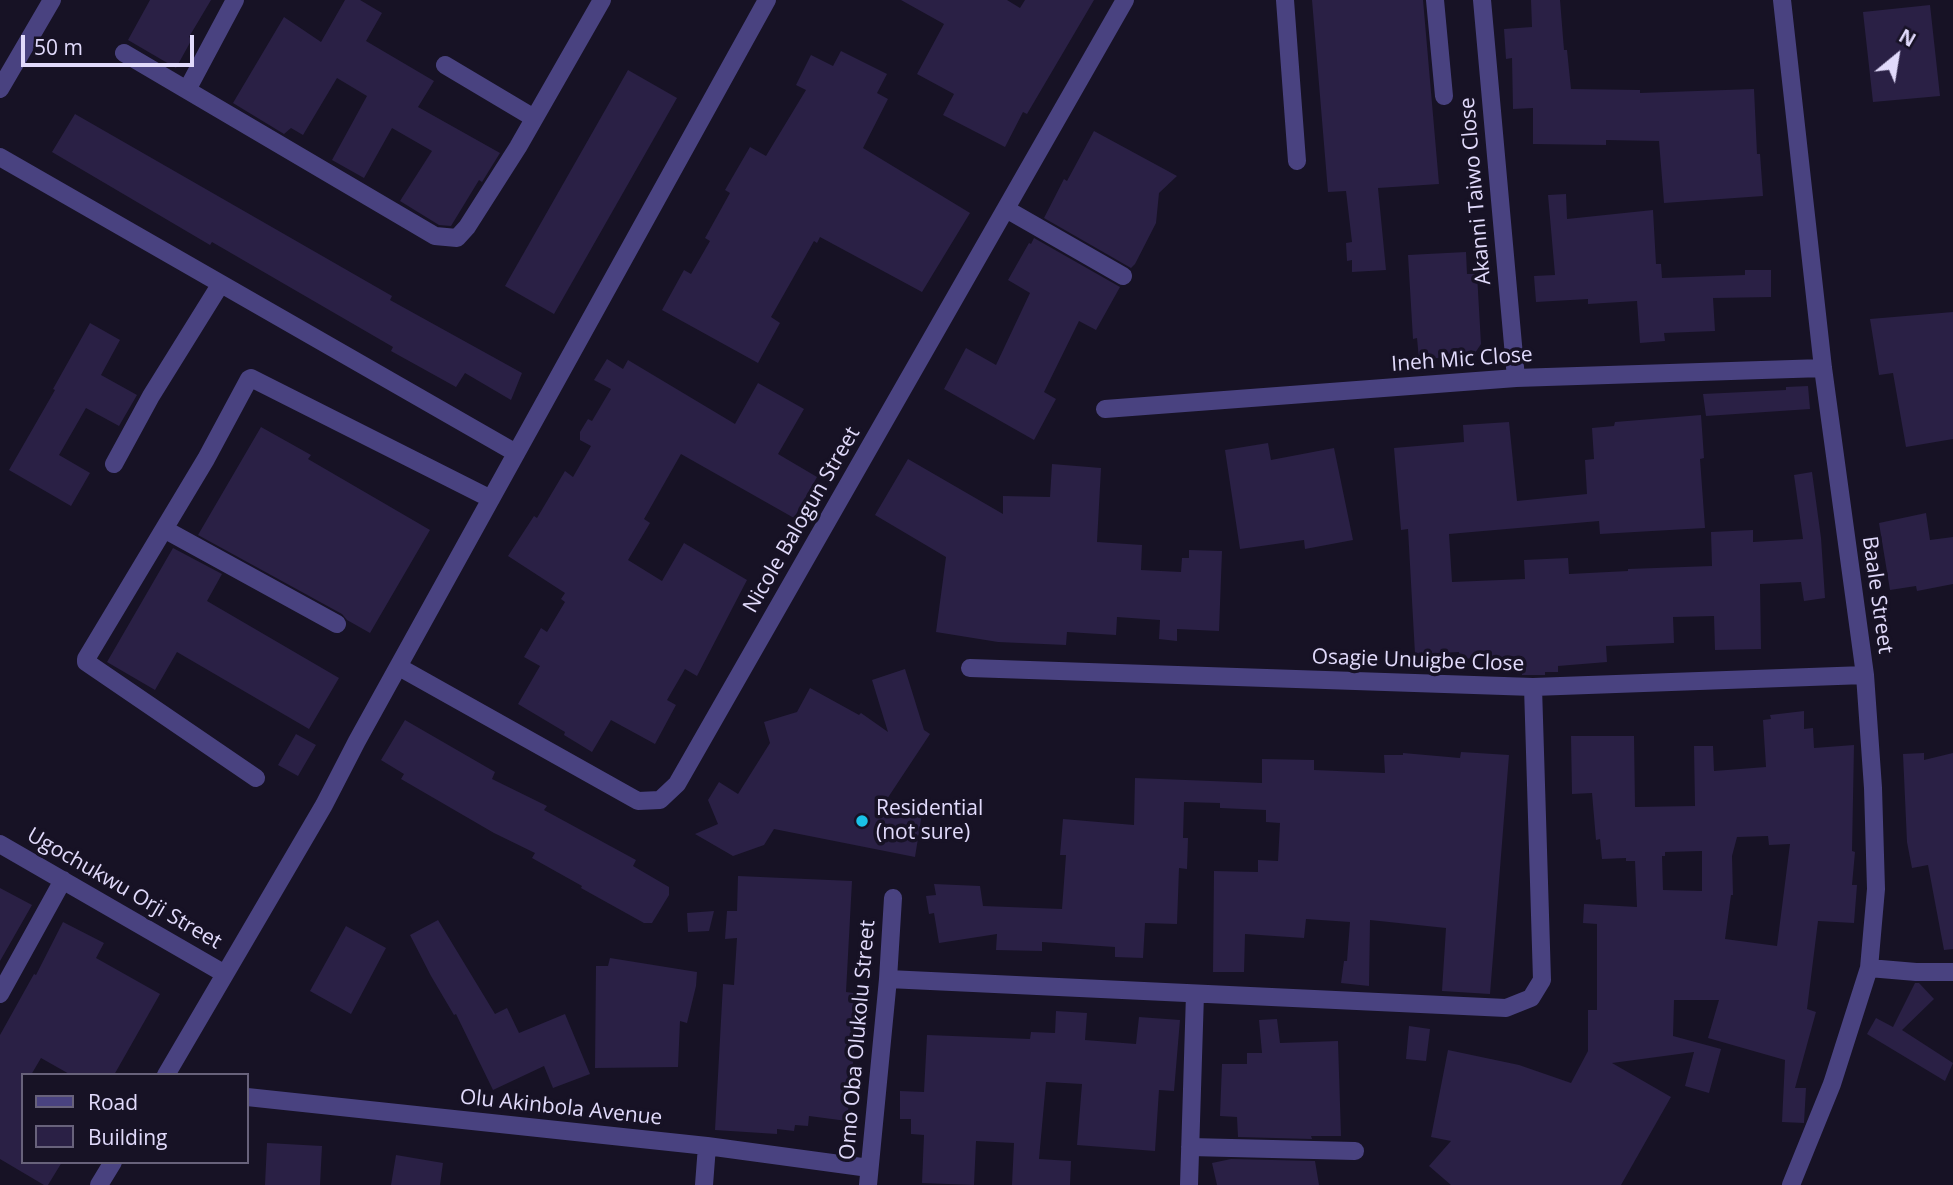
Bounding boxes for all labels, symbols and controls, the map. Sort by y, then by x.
scale bar [24,21,198,65]
north arrow [1862,21,1932,91]
text: N [1894,23,1921,53]
text: 50 m [34,33,83,61]
street label: Akanni Taiwo Close [1455,96,1497,286]
street label: Ineh Mic Close [1391,342,1533,378]
street label: Nicole Balogun Street [738,422,866,618]
street label: Baale Street [1856,535,1898,655]
street label: Osagie Unuigbe Close [1311,645,1525,677]
place label: Residential (not sure) [876,796,983,846]
marker: Residential (not sure) [854,813,870,829]
street label: Ugochukwu Orji Street [22,823,226,955]
street label: Omo Oba Olukolu Street [835,919,881,1161]
legend [21,1073,248,1164]
street label: Olu Akinbola Avenue [459,1085,663,1131]
text: Road [88,1088,138,1116]
text: Building [88,1123,167,1151]

